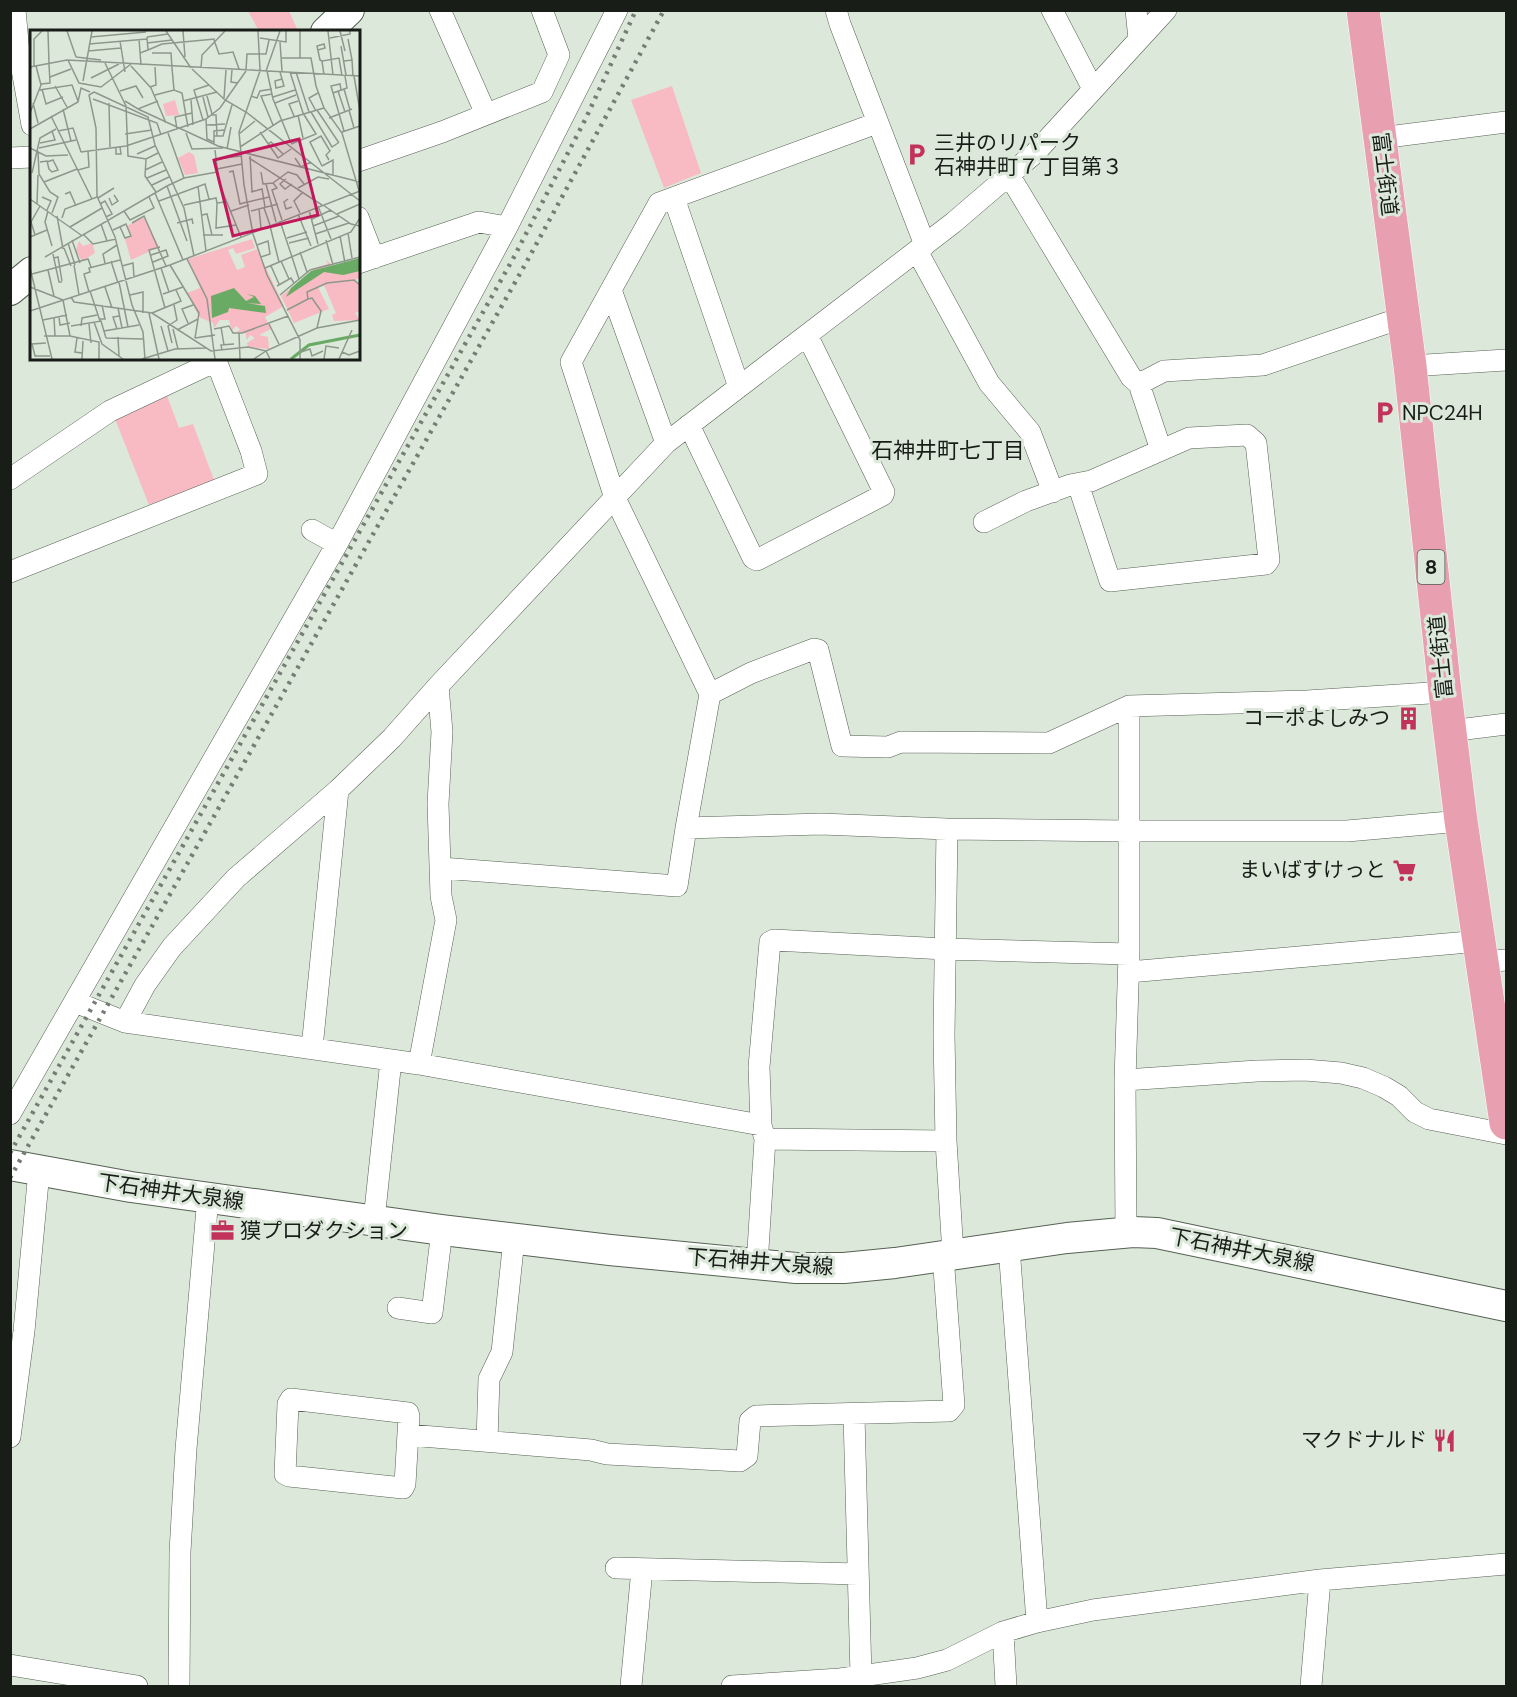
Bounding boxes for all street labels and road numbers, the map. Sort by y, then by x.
street label: 富士街道 [1366,131,1404,217]
road number: 8 [1418,550,1444,584]
street label: 富士街道 [1423,614,1459,700]
street label: 下石神井大泉線 [96,1168,246,1216]
street label: 下石神井大泉線 [1167,1222,1317,1278]
street label: 下石神井大泉線 [686,1243,834,1281]

